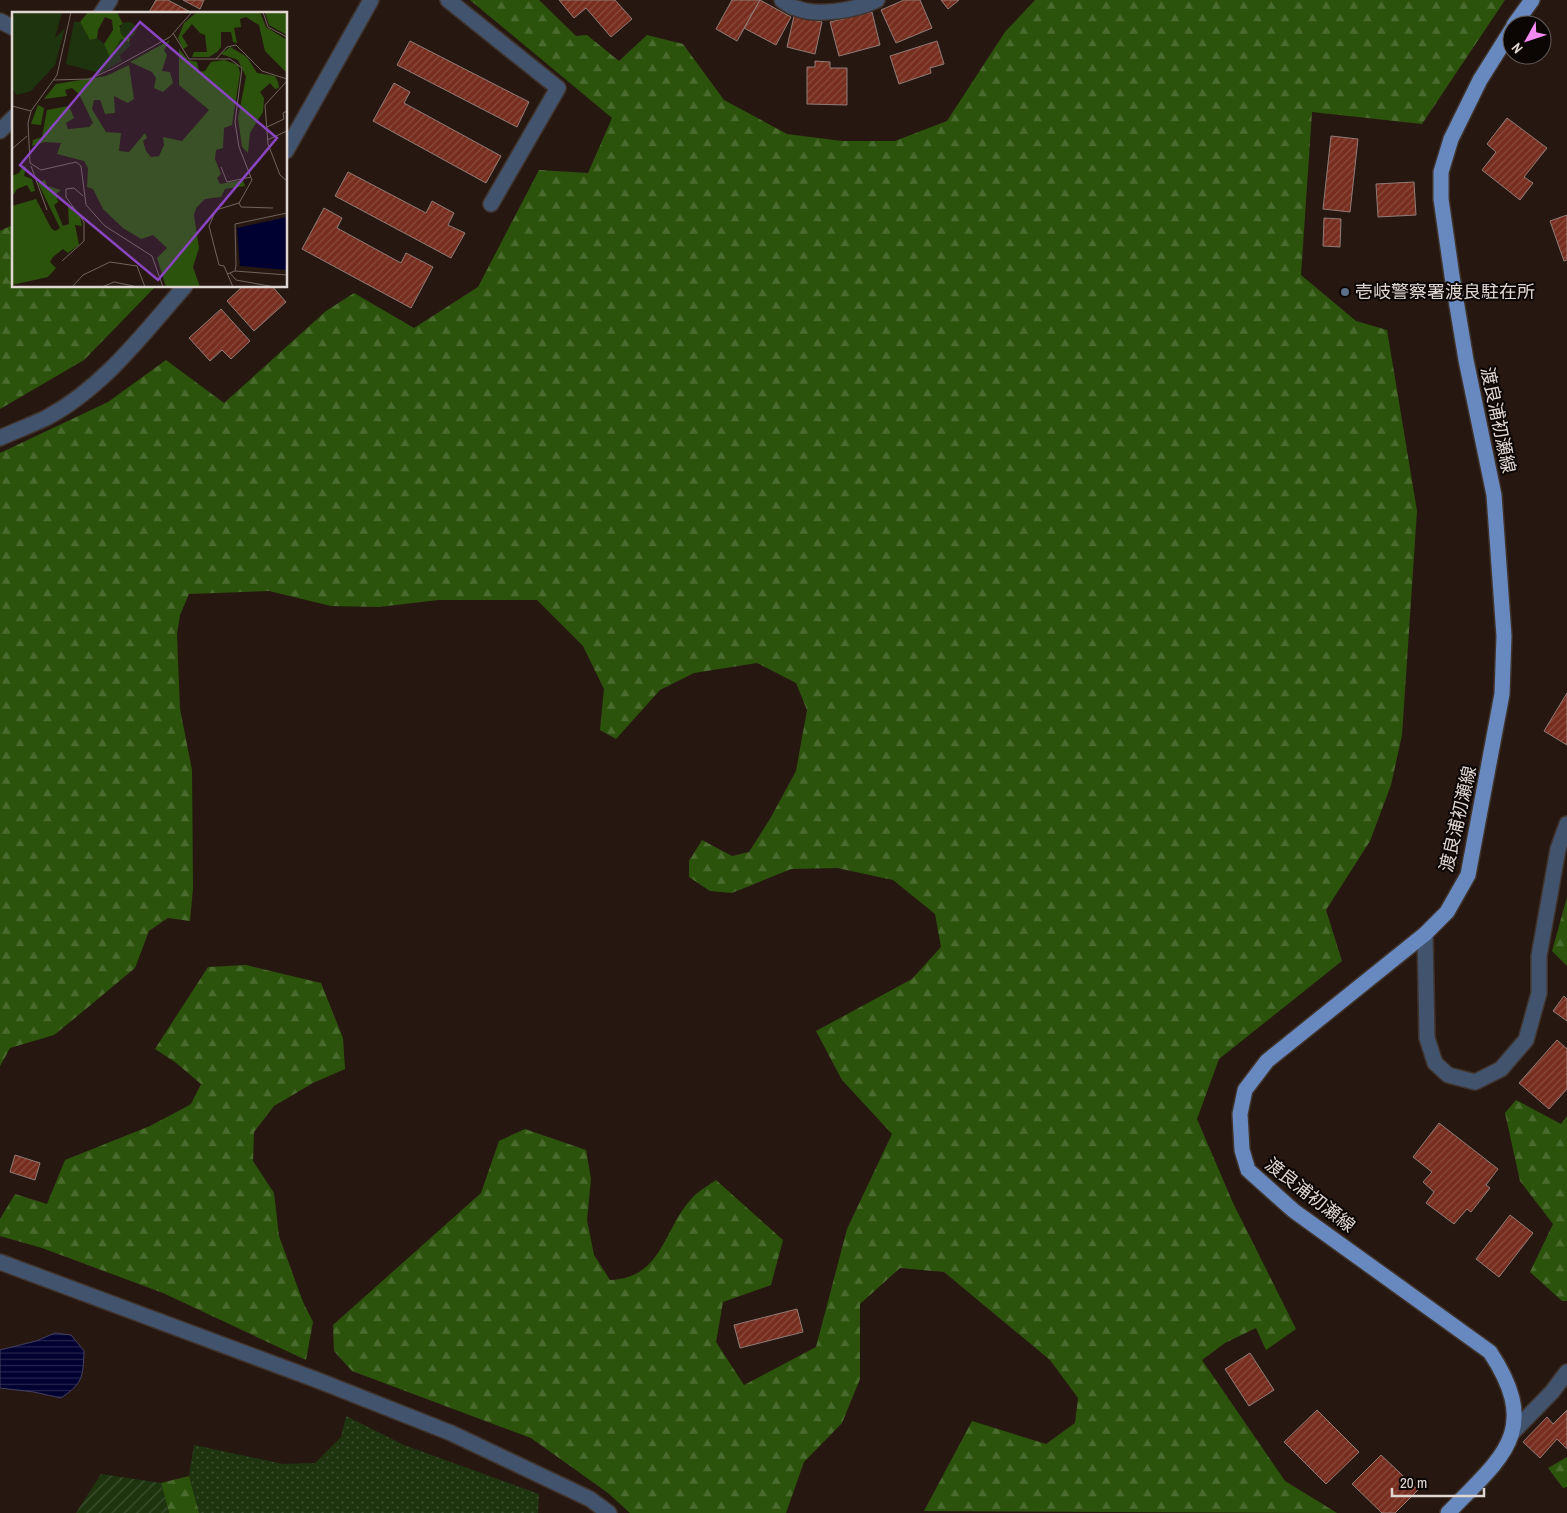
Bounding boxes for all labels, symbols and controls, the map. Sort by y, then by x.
inset map [12,12,288,288]
north arrow [1502,15,1552,65]
text: N [1507,39,1527,57]
place label: 壱岐警察署渡良駐在所 [1355,279,1535,304]
marker: 壱岐警察署渡良駐在所 [1339,286,1351,298]
street label: 渡良浦初瀬線 [1475,364,1522,475]
street label: 渡良浦初瀬線 [1433,763,1482,874]
street label: 渡良浦初瀬線 [1260,1152,1361,1238]
scale bar [1392,1466,1484,1498]
text: 20 m [1400,1472,1427,1493]

